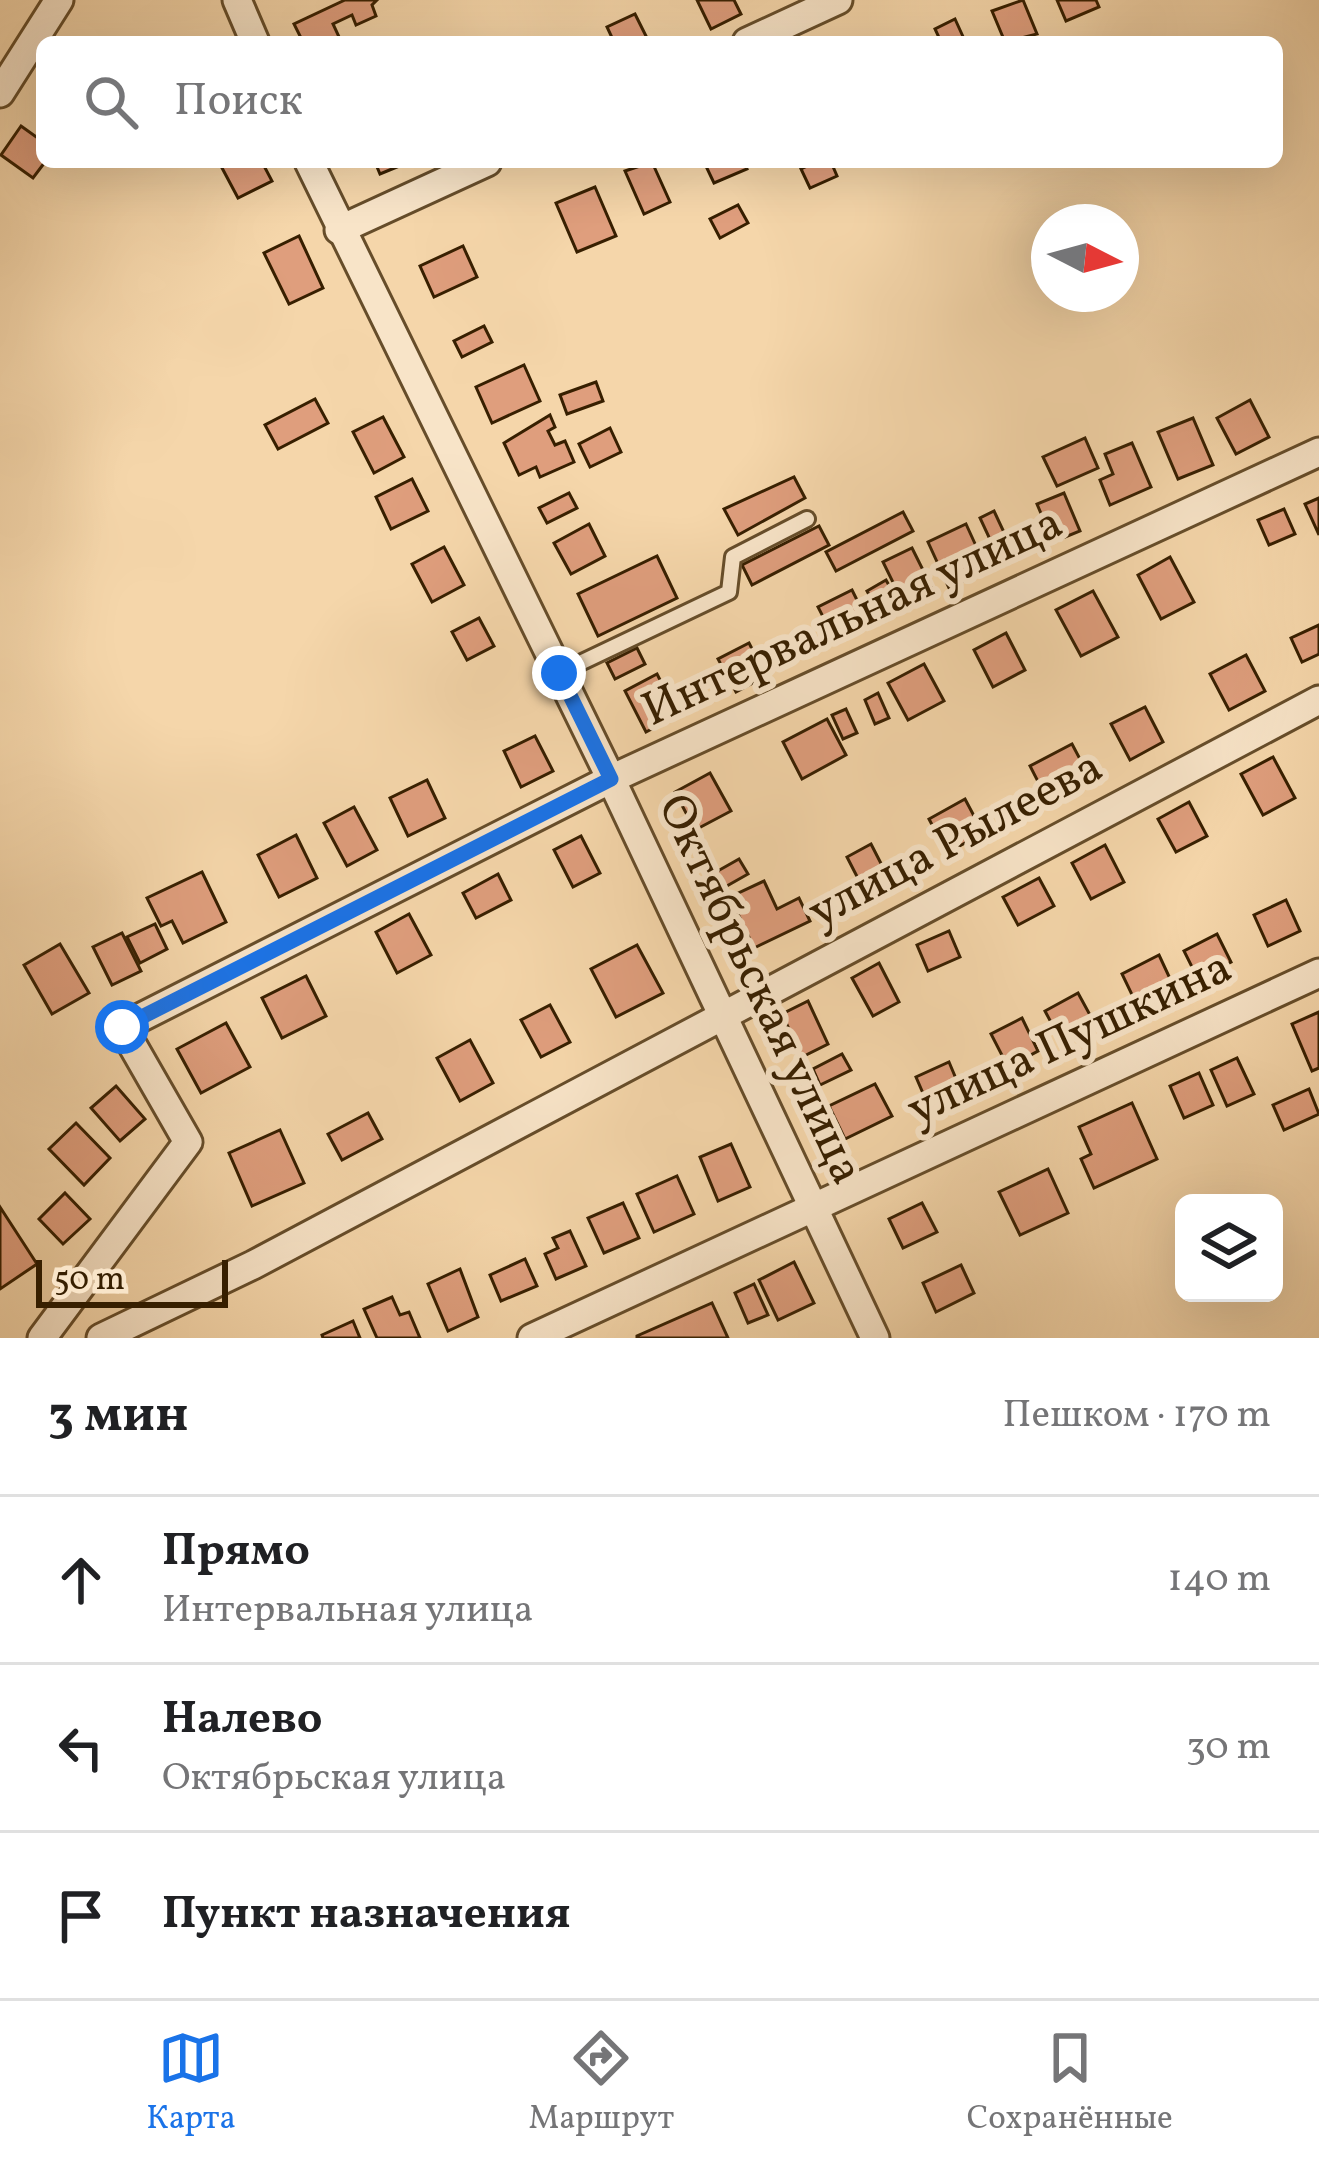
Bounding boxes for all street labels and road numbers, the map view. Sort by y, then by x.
street label: Интервальная улица [632,491,1074,745]
street label: улица Рылеева [797,735,1115,947]
street label: Октябрьская улица [639,784,879,1196]
street label: улица Пушкина [897,935,1243,1145]

